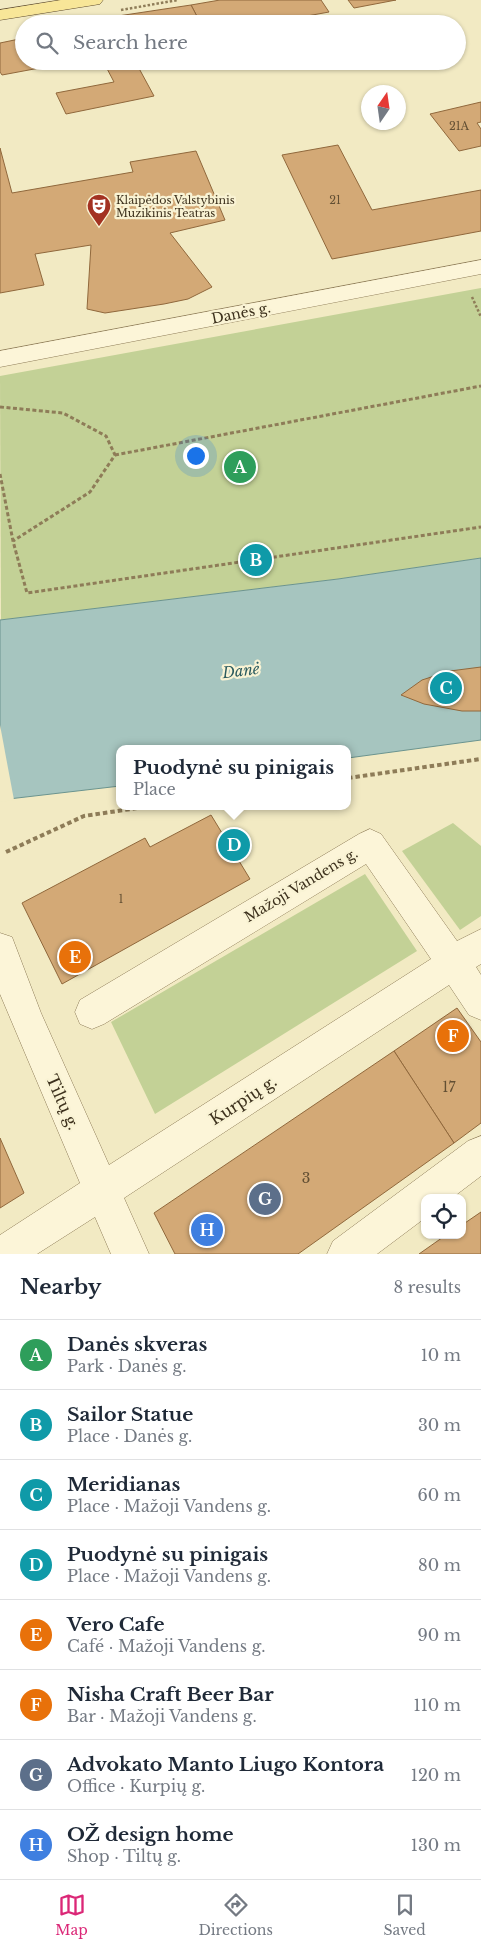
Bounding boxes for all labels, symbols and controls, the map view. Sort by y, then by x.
search box [15,15,466,70]
icon: search [33,29,61,57]
text: Search here [73,31,188,54]
north arrow [361,85,406,130]
house number: 21A [449,119,470,133]
theatre icon: Klaipėdos Valstybinis Muzikinis Teatras [86,193,112,227]
place label: Klaipėdos Valstybinis Muzikinis Teatras [116,193,235,220]
house number: 21 [329,193,341,207]
street label: Danės g. [210,298,272,328]
your location [183,443,209,469]
pin: A [224,448,256,486]
pin: B [240,541,272,579]
water label: Danė [220,659,261,682]
pin: C [430,669,462,707]
popup [116,745,351,810]
text: Puodynė su pinigais [133,756,334,779]
text: Place [133,779,176,799]
pin: D [218,826,250,864]
street label: Mažoji Vandens g. [241,844,361,926]
house number: 1 [119,892,124,906]
pin: E [59,938,91,976]
pin: F [437,1017,469,1055]
street label: Tiltų g. [42,1071,84,1133]
street label: Kurpių g. [206,1071,280,1129]
house number: 17 [442,1078,457,1096]
house number: 3 [302,1169,310,1187]
pin: G [249,1180,281,1218]
map controls [421,1194,466,1239]
button: locate [421,1194,466,1239]
pin: H [191,1211,223,1249]
text: Nearby [20,1274,101,1300]
text: 8 results [394,1277,461,1297]
text: Danės skveras [67,1333,207,1356]
text: A [30,1345,42,1365]
text: 10 m [421,1345,461,1365]
text: Park · Danės g. [67,1356,186,1376]
text: Sailor Statue [67,1403,193,1426]
text: B [30,1415,42,1435]
text: 30 m [418,1415,461,1435]
text: Place · Danės g. [67,1426,192,1446]
text: Meridianas [67,1473,180,1496]
text: C [29,1485,43,1505]
text: 60 m [418,1485,461,1505]
text: Place · Mažoji Vandens g. [67,1496,271,1516]
text: Puodynė su pinigais [67,1543,268,1566]
text: D [29,1555,43,1575]
text: 80 m [418,1555,461,1575]
text: Place · Mažoji Vandens g. [67,1566,271,1586]
text: Vero Cafe [67,1613,165,1636]
text: E [30,1625,42,1645]
text: 90 m [418,1625,461,1645]
text: Café · Mažoji Vandens g. [67,1636,266,1656]
text: Nisha Craft Beer Bar [67,1683,274,1706]
text: F [30,1695,42,1715]
text: 110 m [414,1695,461,1715]
text: Bar · Mažoji Vandens g. [67,1706,257,1726]
text: Advokato Manto Liugo Kontora [67,1753,384,1776]
text: G [29,1765,43,1785]
text: 120 m [411,1765,461,1785]
text: Office · Kurpių g. [67,1776,205,1796]
text: OŽ design home [67,1823,234,1846]
text: H [28,1835,44,1855]
text: 130 m [411,1835,461,1855]
text: Shop · Tiltų g. [67,1846,181,1866]
tab: Map [55,1891,88,1939]
tab: Directions [198,1891,273,1939]
tab: Saved [383,1891,426,1939]

